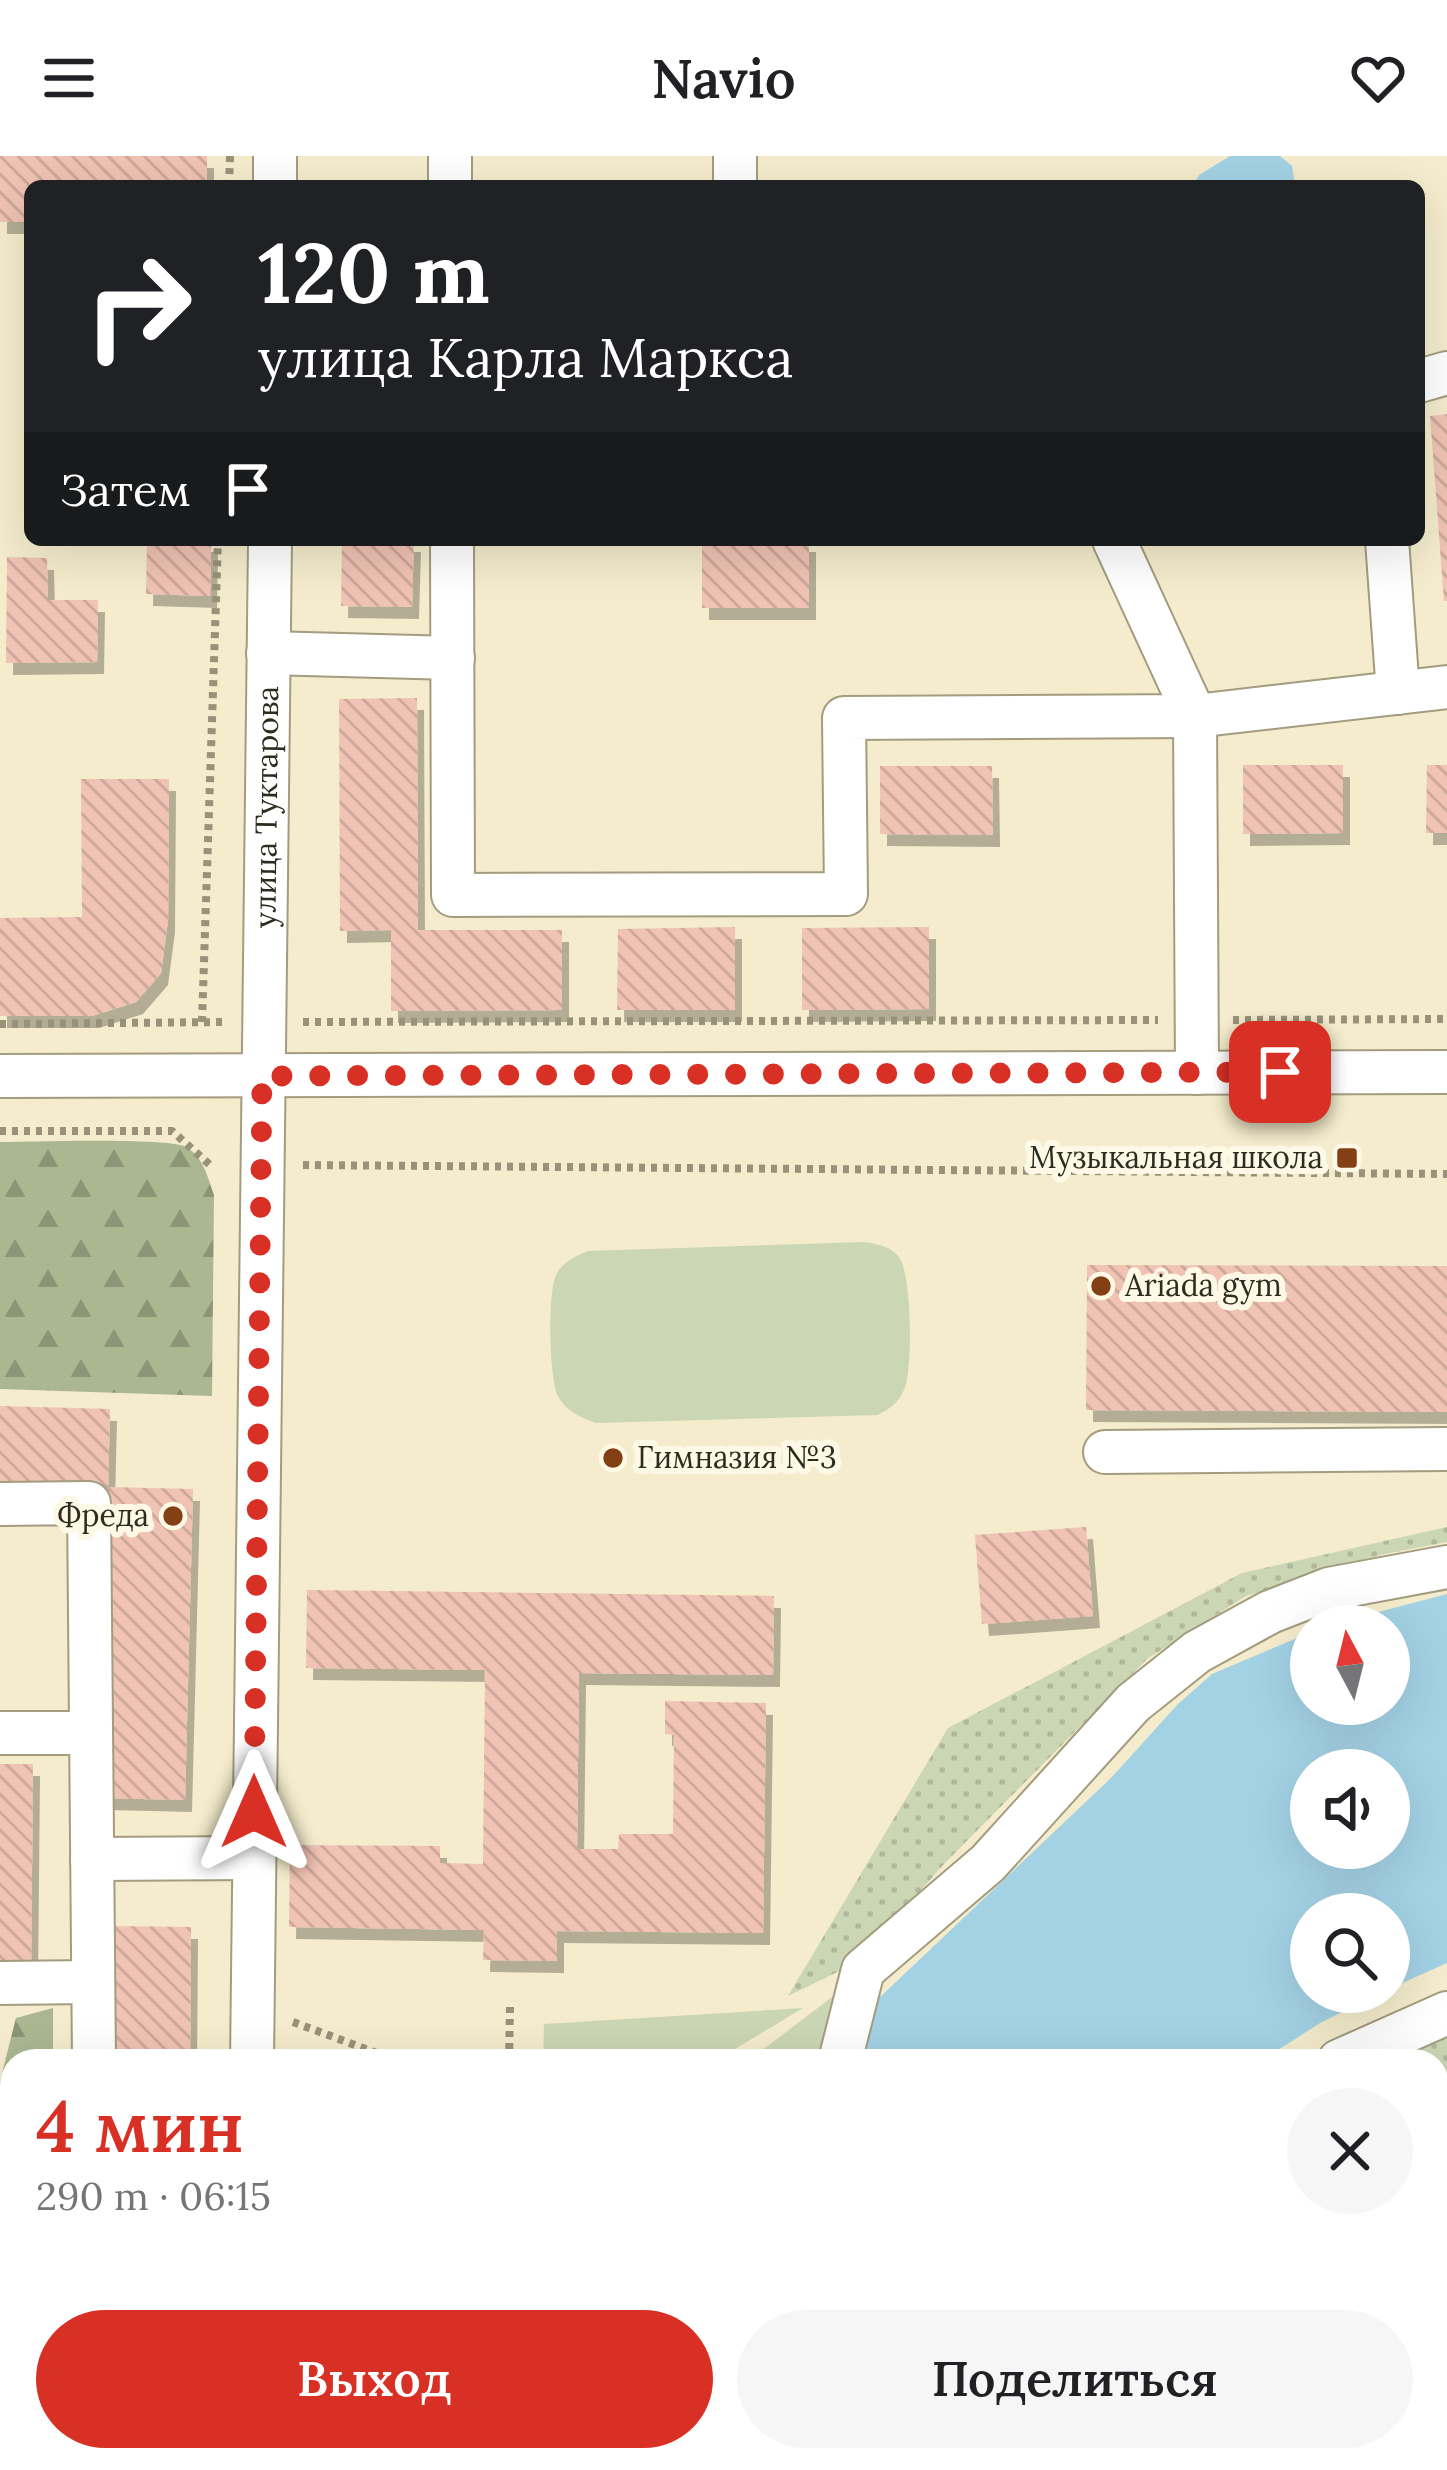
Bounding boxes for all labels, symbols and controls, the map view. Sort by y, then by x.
text: Navio [651,44,796,113]
icon: menu [36,45,102,111]
icon: heart [1345,45,1411,111]
text: 120 m [258,218,490,326]
icon: right [60,228,216,384]
text: улица Карла Маркса [258,323,793,392]
icon: arrive [215,456,281,522]
text: Затем [60,461,191,518]
street label: улица Туктарова [245,686,286,928]
pin [1229,1021,1331,1123]
icon: arrive [1247,1039,1313,1105]
place label: Музыкальная школа [1029,1138,1323,1177]
marker: Музыкальная школа [1334,1145,1360,1171]
place label: Ariada gym [1124,1266,1282,1305]
marker: Ariada gym [1088,1273,1114,1299]
place label: Гимназия №3 [637,1438,837,1476]
marker: Гимназия №3 [600,1445,626,1471]
place label: Фреда [57,1496,149,1534]
marker: Фреда [160,1503,186,1529]
north arrow [1290,1605,1410,1725]
map controls [1290,1605,1410,2013]
position arrow [191,1749,317,1875]
button: sound [1290,1749,1410,1869]
button: search [1290,1893,1410,2013]
text: 4 мин [36,2080,244,2172]
button: close [1287,2088,1413,2214]
text: 290 m · 06:15 [36,2171,271,2221]
button: Выход [36,2310,713,2448]
button: Поделиться [737,2310,1413,2448]

